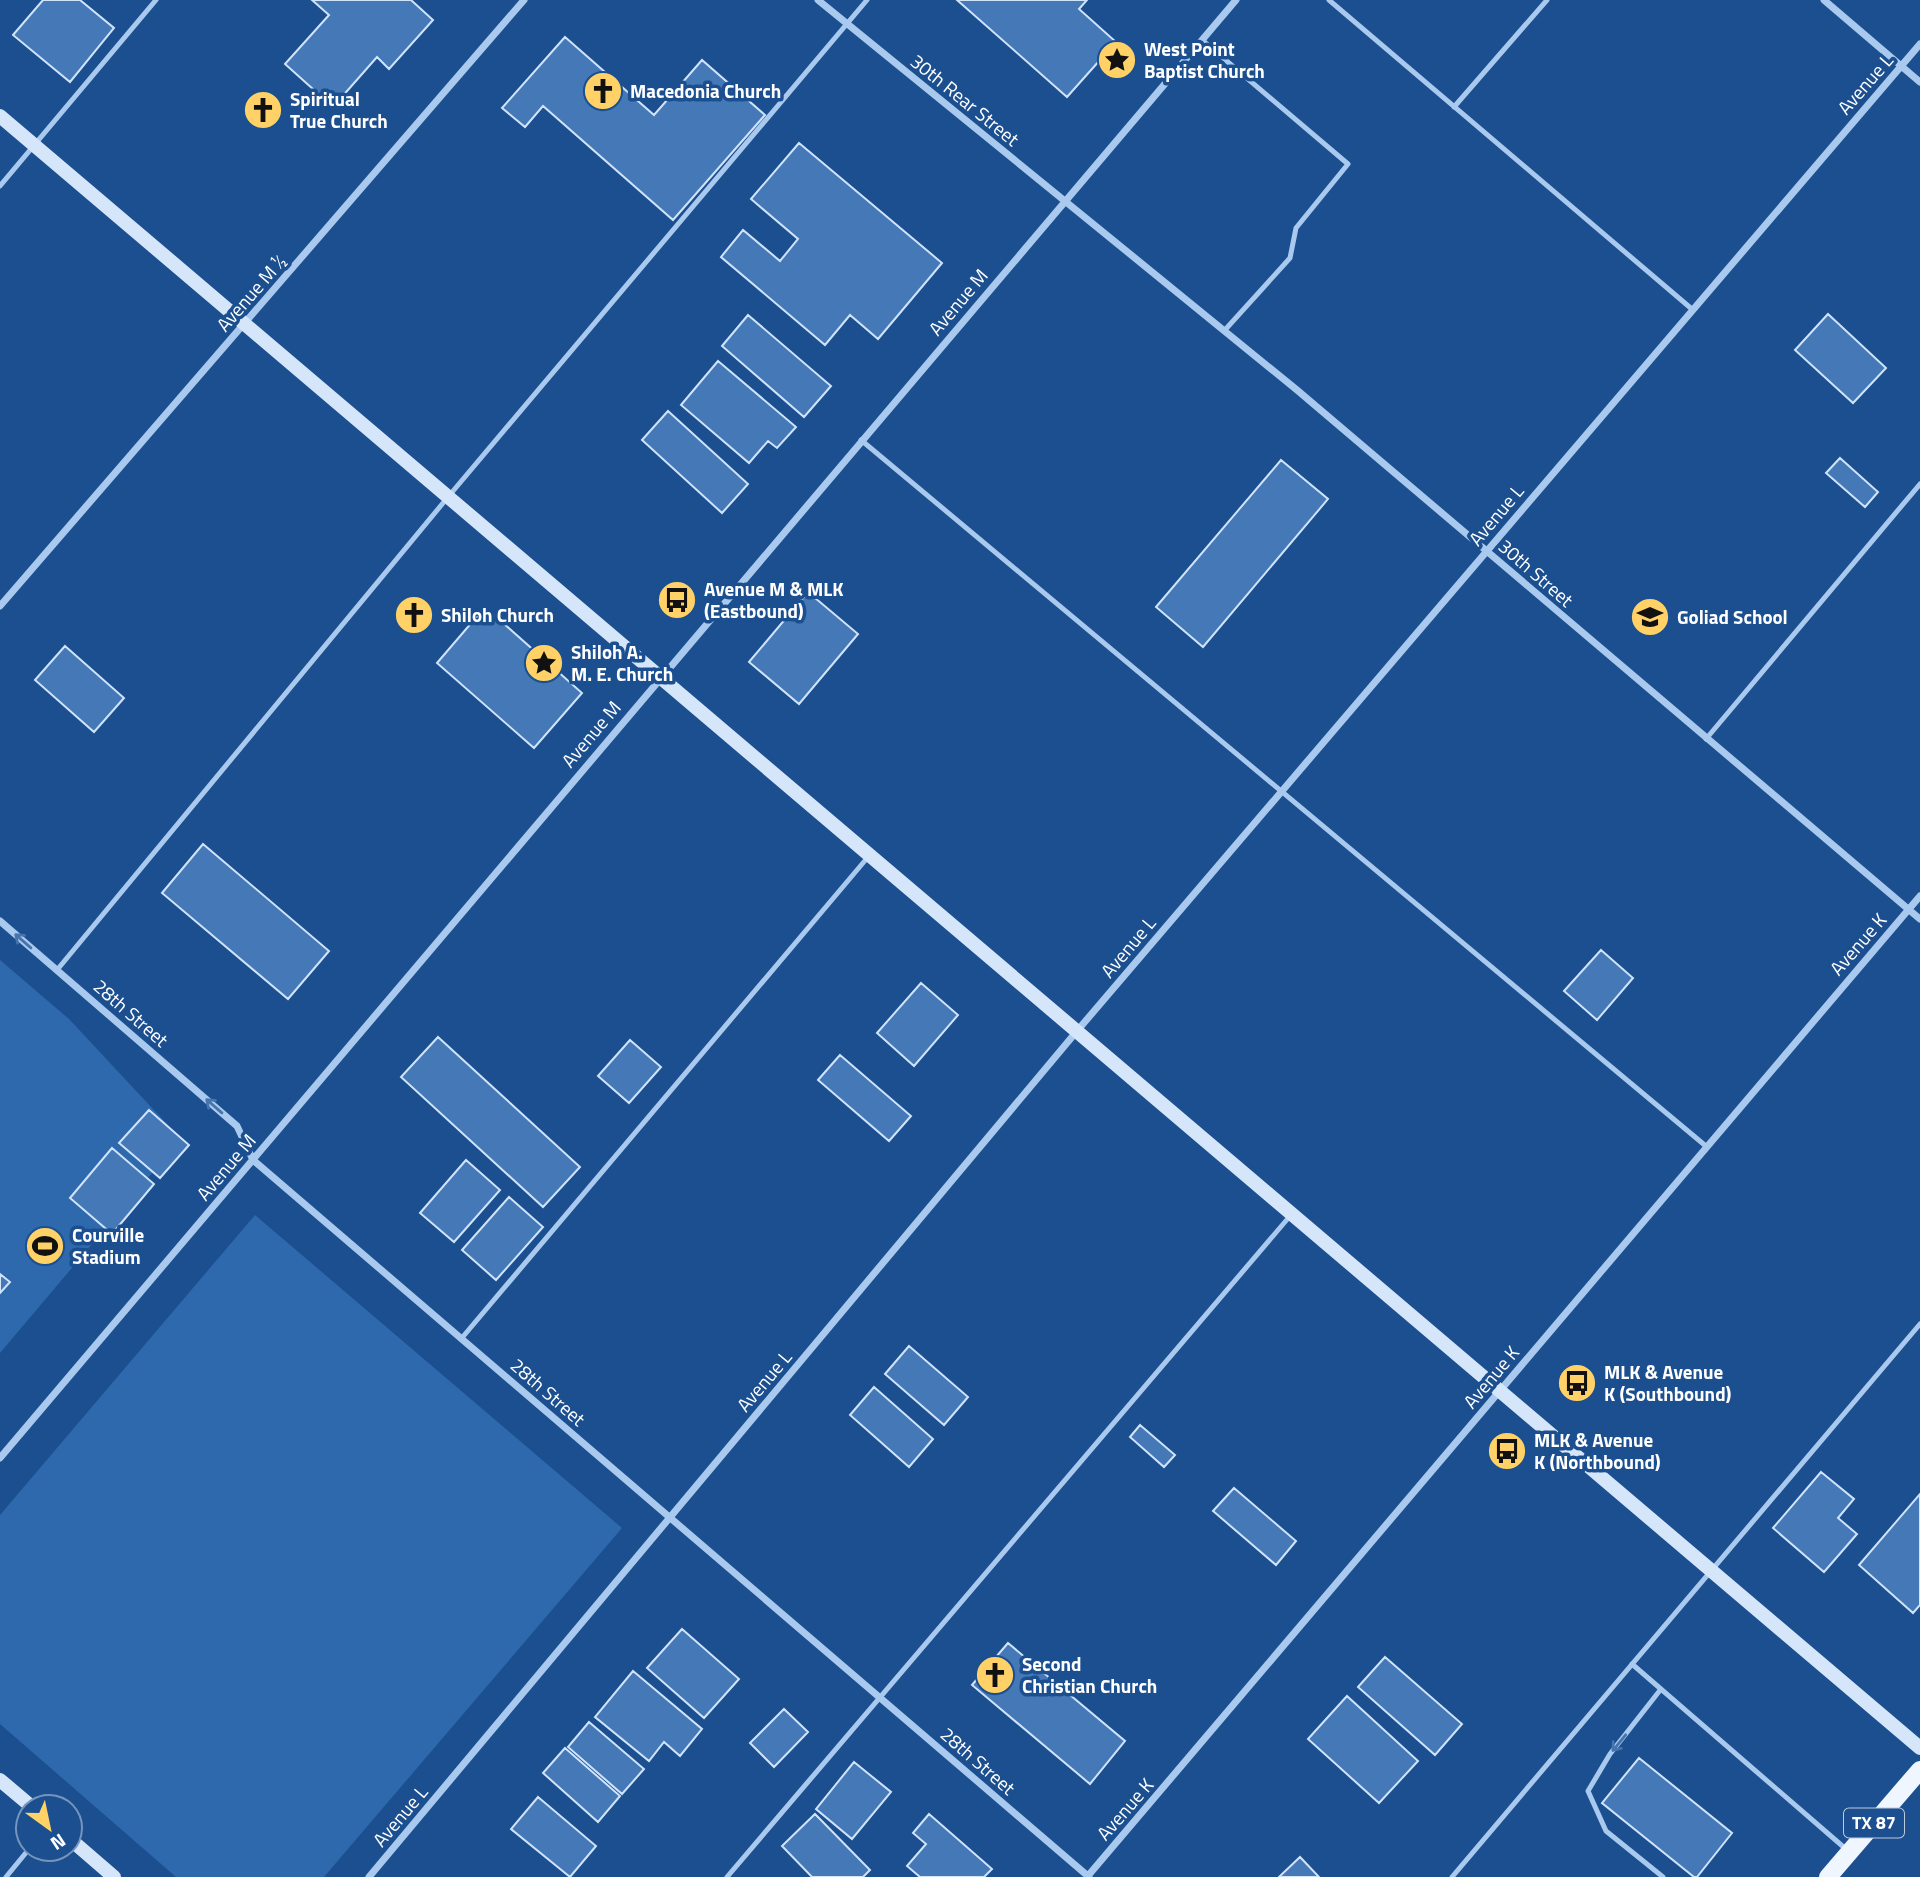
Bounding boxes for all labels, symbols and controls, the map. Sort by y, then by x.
place label: West Point Baptist Church [1144,34,1265,85]
place icon: West Point Baptist Church [1096,39,1138,81]
street label: 30th Rear Street [905,47,1026,153]
street label: Avenue L [1830,47,1899,121]
church icon: Macedonia Church [582,70,624,112]
place label: Macedonia Church [630,76,781,105]
place label: Spiritual True Church [290,84,388,135]
church icon: Spiritual True Church [242,89,284,131]
street label: Avenue M ½ [209,248,292,338]
street label: Avenue M [921,262,994,341]
street label: Avenue L [1461,478,1530,552]
street label: 30th Street [1492,532,1581,614]
place label: Avenue M & MLK (Eastbound) [704,574,844,625]
bus stop icon: Avenue M & MLK (Eastbound) [656,579,698,621]
church icon: Shiloh Church [393,594,435,636]
school or university icon: Goliad School [1629,596,1671,638]
place label: Shiloh Church [441,600,554,629]
place label: Goliad School [1677,602,1788,631]
place label: Shiloh A. M. E. Church [571,637,673,688]
place icon: Shiloh A. M. E. Church [523,642,565,684]
street label: Avenue M [554,694,627,773]
street label: Avenue K [1822,906,1893,981]
street label: Avenue L [1093,910,1162,984]
one-way arrow [15,933,33,949]
street label: 28th Street [87,972,176,1054]
one-way arrow [205,1098,223,1114]
street label: Avenue M [189,1127,262,1206]
place label: Courville Stadium [72,1220,144,1271]
sports icon: Courville Stadium [24,1225,66,1267]
street label: Avenue K [1456,1339,1526,1415]
street label: Avenue L [729,1344,798,1418]
street label: 28th Street [504,1351,593,1433]
place label: MLK & Avenue K (Southbound) [1604,1357,1732,1408]
bus stop icon: MLK & Avenue K (Southbound) [1556,1362,1598,1404]
place label: MLK & Avenue K (Northbound) [1534,1425,1661,1476]
bus stop icon: MLK & Avenue K (Northbound) [1486,1430,1528,1472]
place label: Second Christian Church [1022,1649,1157,1700]
church icon: Second Christian Church [974,1654,1016,1696]
street label: 28th Street [934,1720,1023,1802]
one-way arrow [1611,1733,1626,1751]
street label: Avenue K [1089,1771,1160,1846]
street label: Avenue L [365,1779,434,1853]
north arrow [14,1793,84,1863]
road number: TX 87 [1844,1809,1904,1838]
text: N [45,1827,72,1858]

